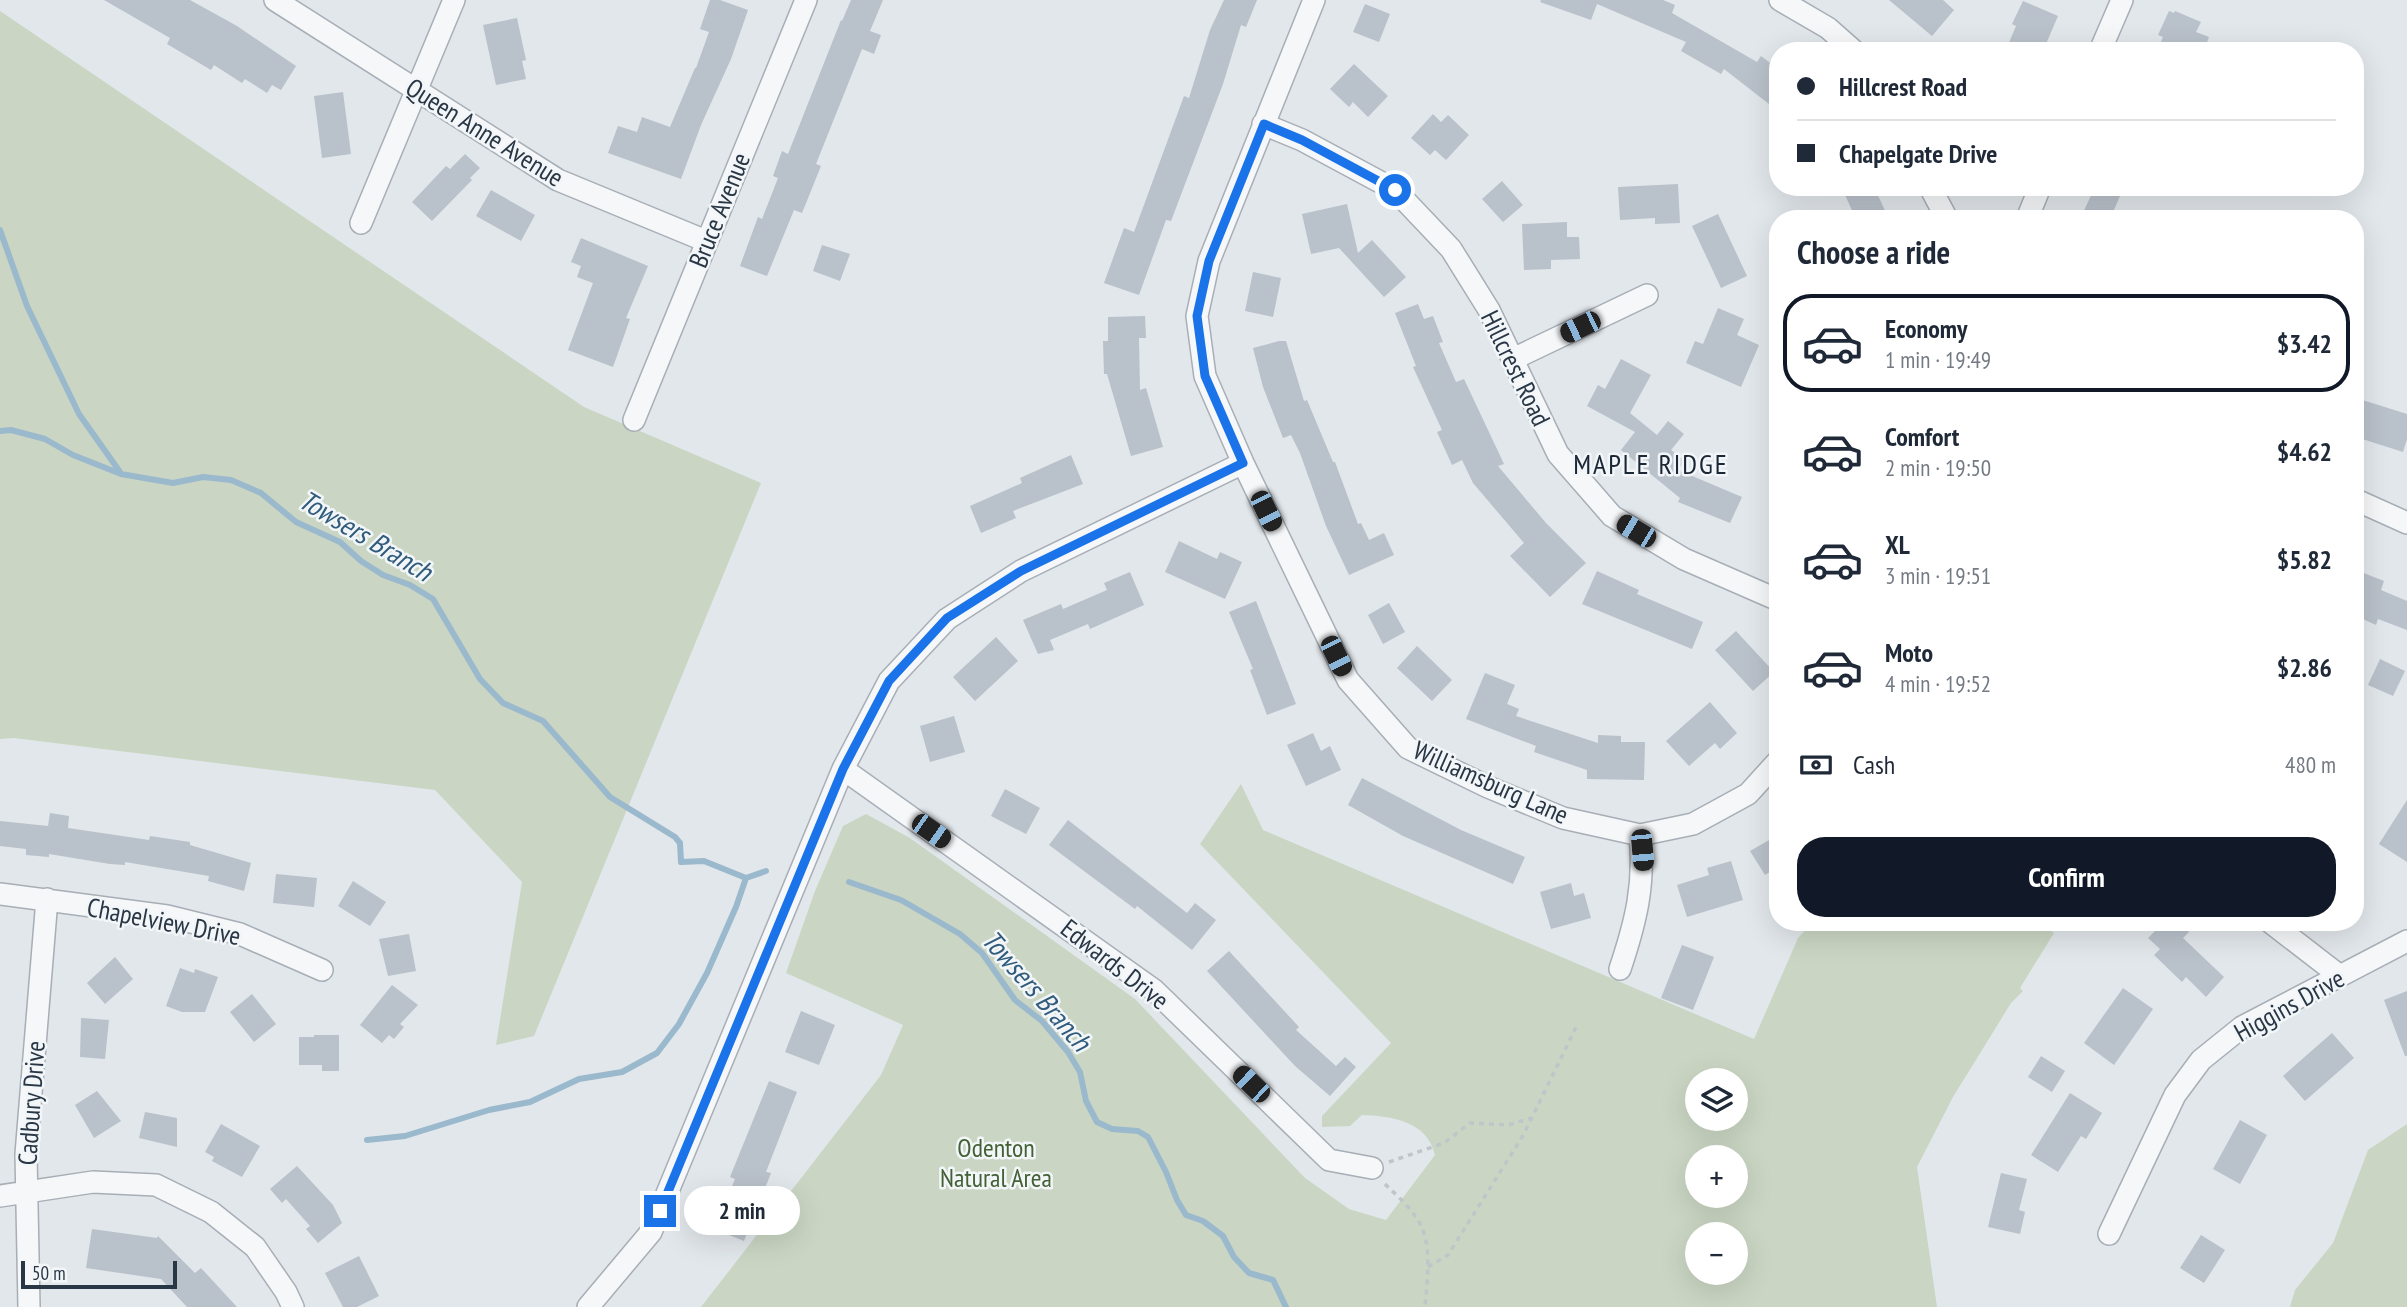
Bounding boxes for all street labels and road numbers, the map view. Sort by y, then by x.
street label: Queen Anne Avenue [400,70,570,194]
street label: Bruce Avenue [681,148,757,272]
street label: Hillcrest Road [1474,305,1558,431]
street label: Williamsburg Lane [1408,733,1574,831]
street label: Chapelview Drive [84,890,244,952]
street label: Edwards Drive [1054,912,1176,1016]
street label: Higgins Drive [2228,961,2350,1049]
street label: Cadbury Drive [10,1040,52,1166]

